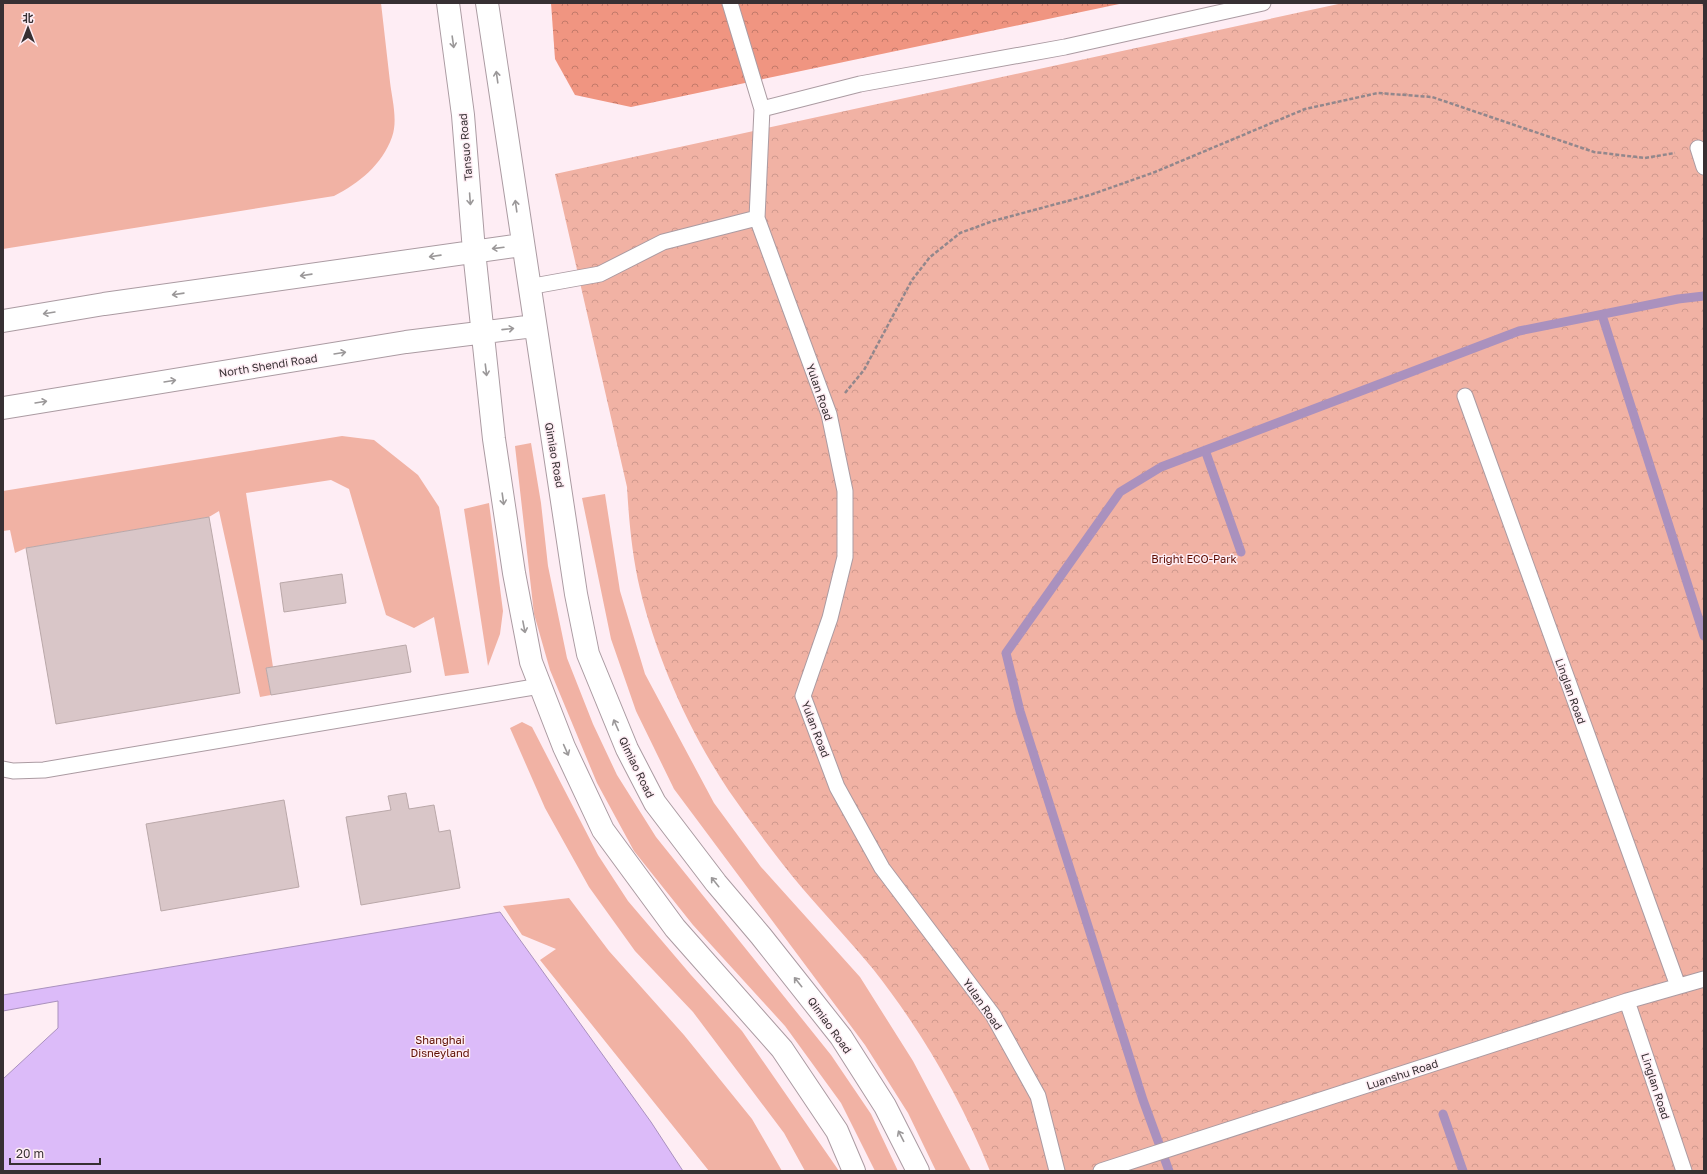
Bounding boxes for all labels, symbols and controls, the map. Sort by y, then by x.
north arrow [8,8,48,48]
text: 北 [23,11,34,24]
one-way arrow [449,35,457,48]
one-way arrow [493,71,501,84]
street label: Tansuo Road [456,113,474,181]
one-way arrow [466,192,473,205]
one-way arrow [512,200,520,213]
one-way arrow [492,244,505,251]
one-way arrow [429,252,442,260]
one-way arrow [300,271,313,279]
one-way arrow [172,290,185,298]
one-way arrow [43,309,56,317]
one-way arrow [501,325,514,332]
one-way arrow [333,349,346,357]
street label: North Shendi Road [218,351,318,379]
street label: Yulan Road [804,362,836,422]
one-way arrow [482,363,490,376]
one-way arrow [163,377,176,385]
one-way arrow [35,397,48,405]
street label: Qimiao Road [543,421,567,489]
one-way arrow [499,492,507,505]
park label: Bright ECO-Park [1151,552,1237,565]
one-way arrow [520,620,528,633]
street label: Linglan Road [1553,656,1589,726]
street label: Yulan Road [799,699,833,759]
one-way arrow [612,719,620,731]
street label: Qimiao Road [617,734,657,800]
one-way arrow [562,743,570,755]
one-way arrow [710,876,719,887]
one-way arrow [793,976,802,987]
street label: Yulan Road [961,976,1005,1032]
street label: Qimiao Road [805,994,855,1056]
park label: Shanghai Disneyland [411,1033,469,1059]
street label: Linglan Road [1639,1051,1673,1121]
street label: Luanshu Road [1364,1056,1440,1092]
one-way arrow [896,1130,904,1142]
scale bar [10,1140,100,1166]
text: 20 m [16,1146,44,1161]

